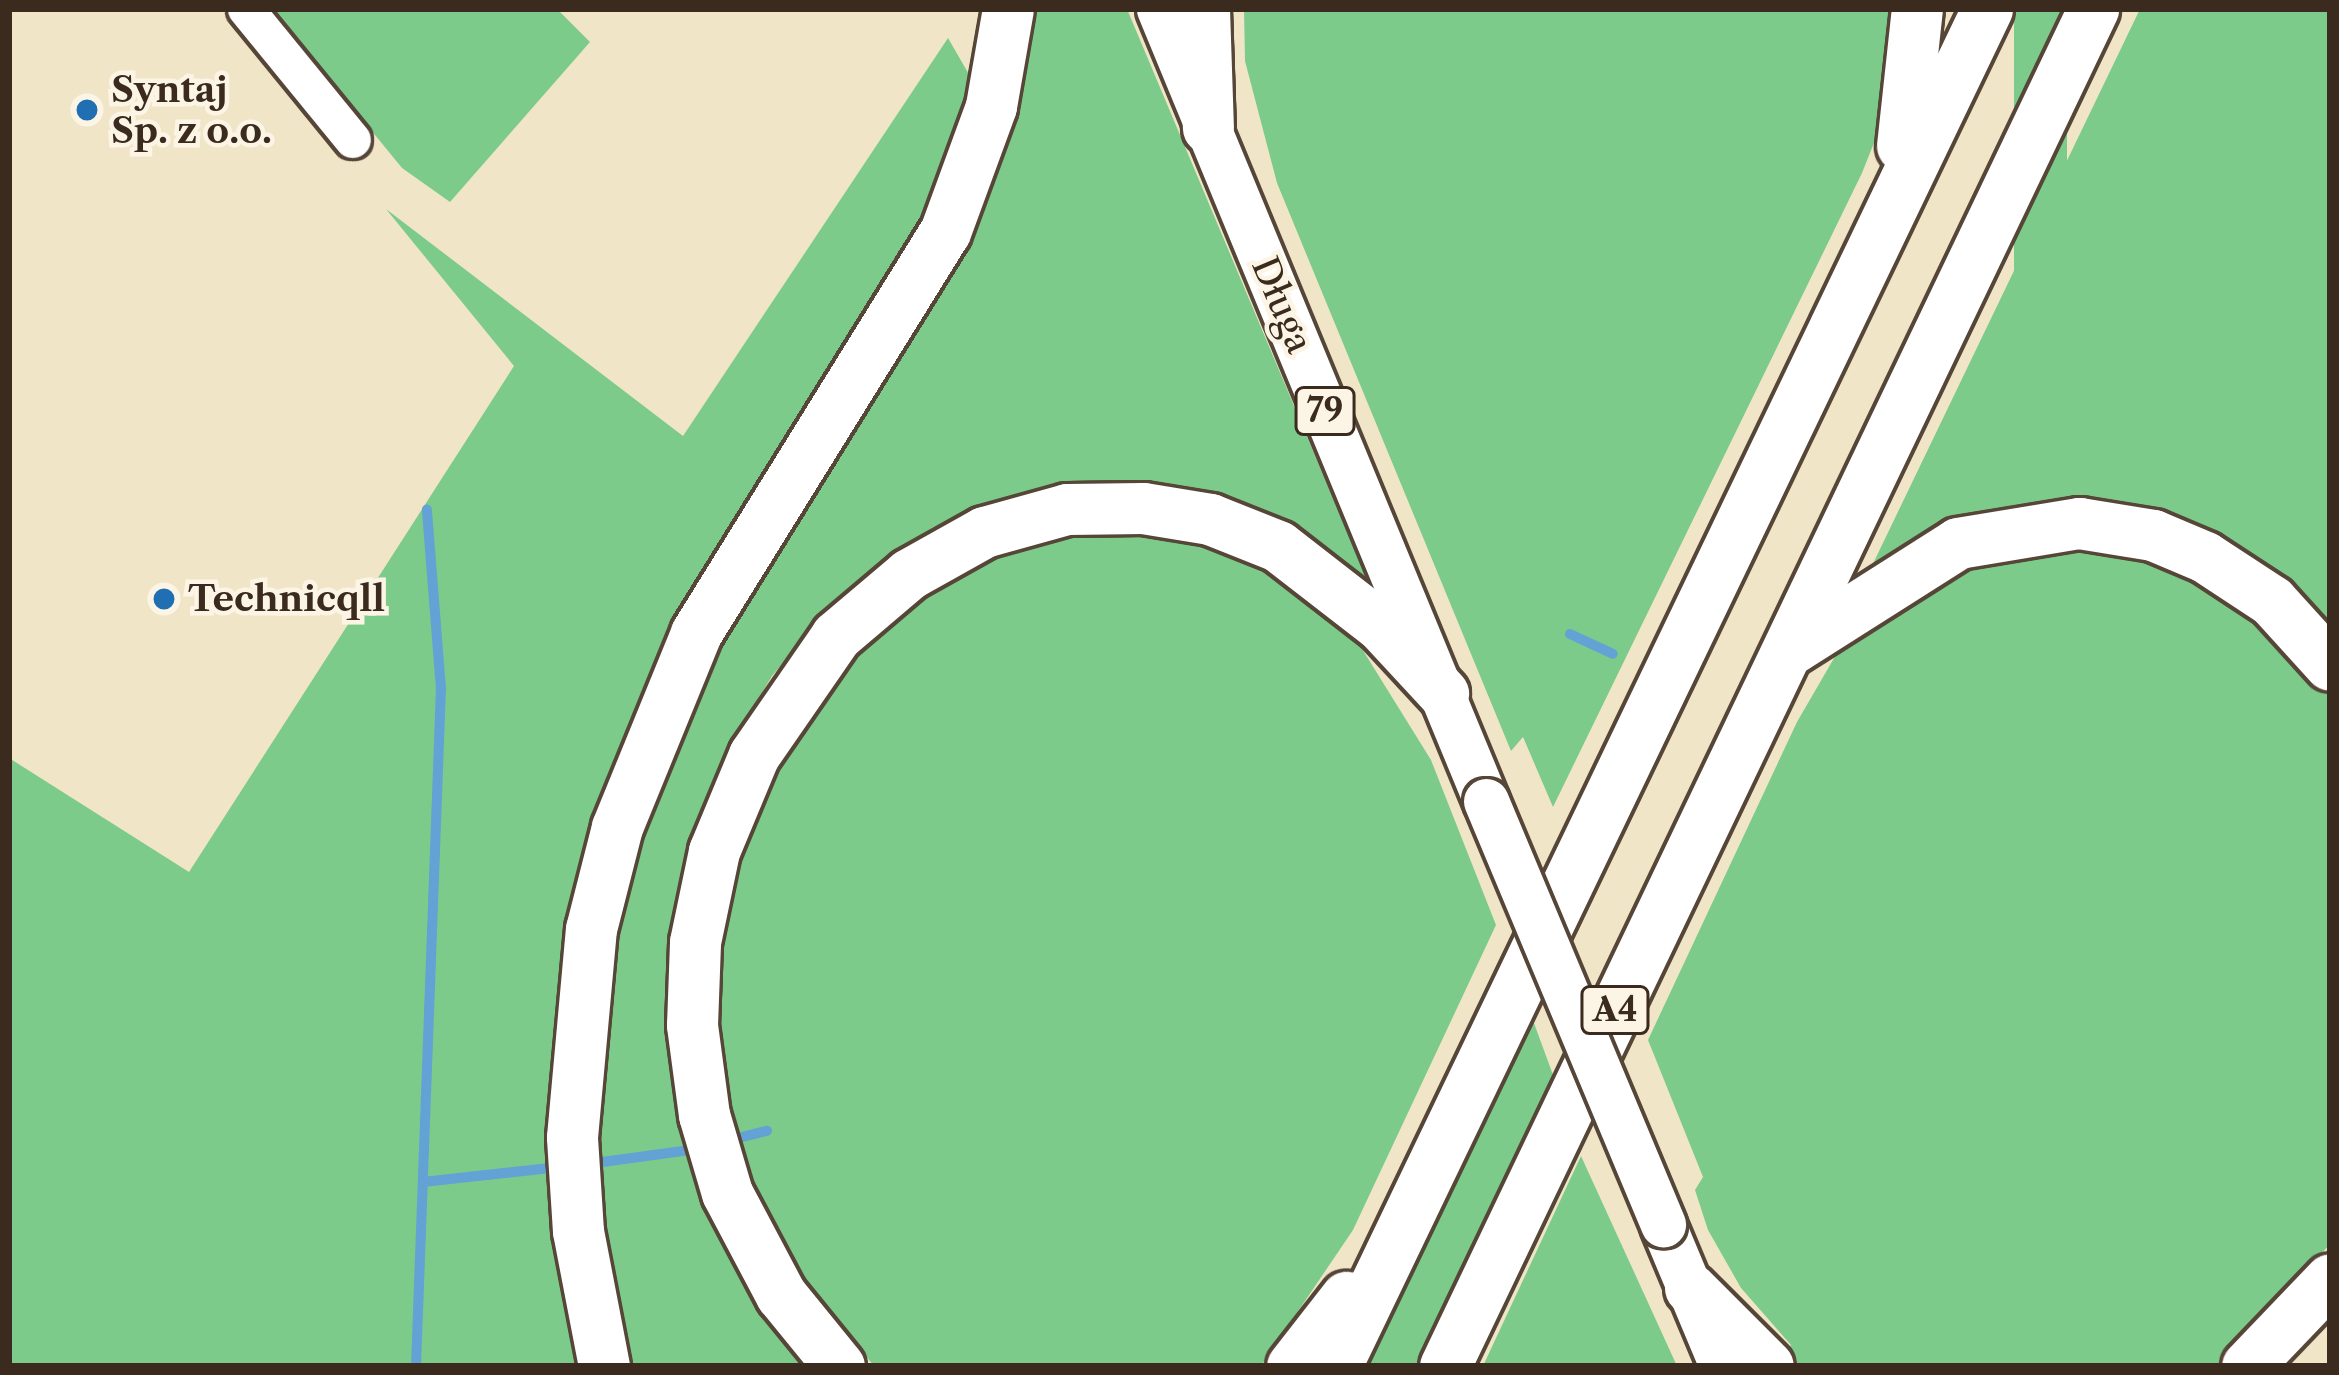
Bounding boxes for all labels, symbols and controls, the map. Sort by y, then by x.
place label: Syntaj Sp. z o.o. [111,67,272,152]
marker: Syntaj Sp. z o.o. [74,97,100,123]
street label: Długa [1243,251,1321,359]
road number: 79 [1292,384,1358,438]
place label: Technicqll [188,577,385,621]
marker: Technicqll [151,586,177,612]
road number: A4 [1579,983,1651,1037]

